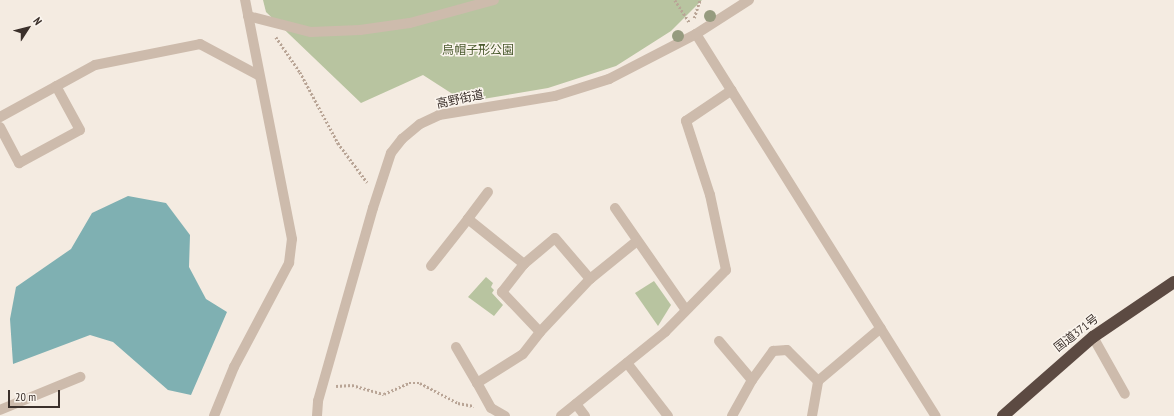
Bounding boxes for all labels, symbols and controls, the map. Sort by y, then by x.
north arrow [8,8,48,48]
text: N [30,14,45,27]
park label: 烏帽子形公園 [442,43,514,57]
street label: 高野街道 [435,87,485,111]
street label: 国道371号 [1051,311,1101,355]
scale bar [10,382,62,408]
text: 20 m [15,389,36,404]

